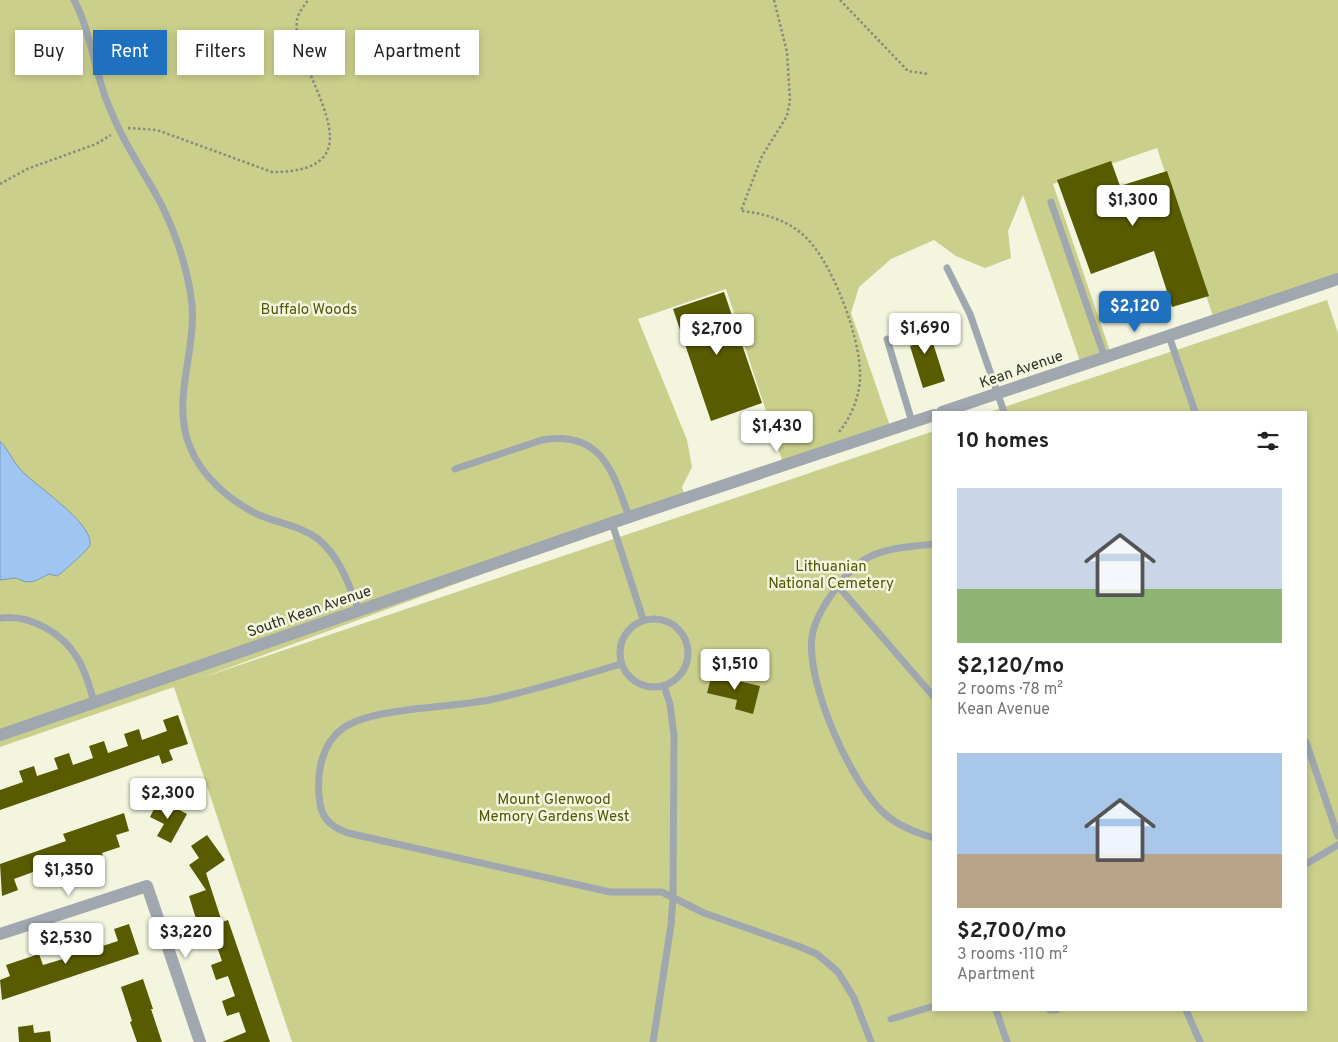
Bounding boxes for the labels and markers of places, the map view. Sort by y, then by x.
pin: $1,300 [1092,184,1174,227]
pin: $2,120 [1094,290,1176,333]
pin: $1,690 [884,312,966,355]
pin: $2,700 [676,314,758,356]
pin: $1,430 [736,410,818,453]
pin: $1,510 [694,648,776,691]
pin: $2,300 [127,778,209,820]
pin: $1,350 [28,854,110,897]
pin: $3,220 [145,916,227,959]
pin: $2,530 [25,922,107,965]

